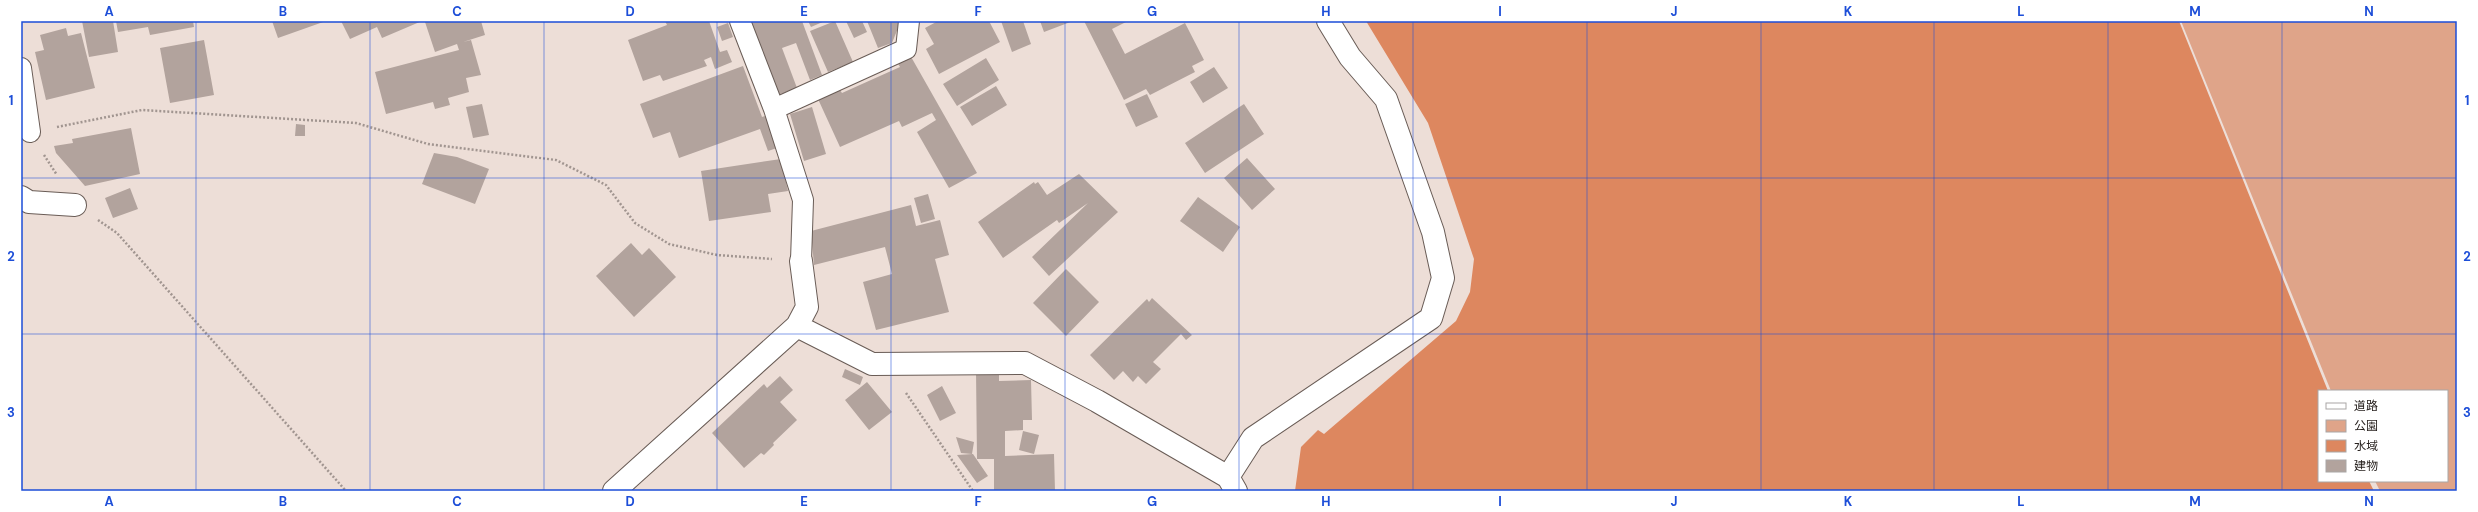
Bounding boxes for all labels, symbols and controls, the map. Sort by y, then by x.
text: A [104,3,114,20]
text: B [279,3,287,20]
text: C [452,3,462,20]
text: D [625,3,635,20]
text: E [800,3,808,20]
text: F [974,3,982,20]
text: G [1147,3,1157,20]
text: H [1321,3,1331,20]
text: I [1498,3,1502,20]
text: J [1670,3,1678,20]
text: K [1844,3,1853,20]
text: L [2017,3,2025,20]
text: M [2189,3,2201,20]
text: N [2364,3,2374,20]
text: 1 [9,92,13,109]
text: 1 [2465,92,2469,109]
text: 2 [7,248,15,265]
text: 2 [2463,248,2471,265]
legend [2318,390,2448,482]
text: 道路 [2354,398,2378,414]
text: 3 [7,404,15,421]
text: 3 [2463,404,2471,421]
text: 公園 [2354,418,2378,434]
text: 水域 [2354,438,2378,454]
text: 建物 [2354,458,2378,474]
text: A [104,493,114,510]
text: B [279,493,287,510]
text: C [452,493,462,510]
text: D [625,493,635,510]
text: E [800,493,808,510]
text: F [974,493,982,510]
text: G [1147,493,1157,510]
text: H [1321,493,1331,510]
text: I [1498,493,1502,510]
text: J [1670,493,1678,510]
text: K [1844,493,1853,510]
text: L [2017,493,2025,510]
text: M [2189,493,2201,510]
text: N [2364,493,2374,510]

